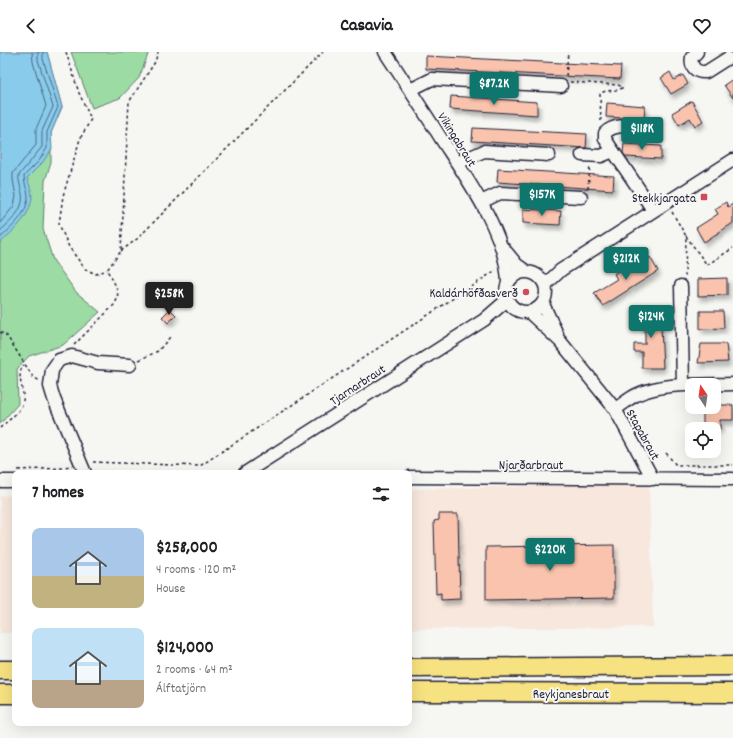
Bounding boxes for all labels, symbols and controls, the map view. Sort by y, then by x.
text: Casavia [340,14,393,39]
icon: back [20,15,42,37]
icon: heart [691,15,713,37]
pin: $87.2K [461,72,527,106]
text: $87.2K [479,75,509,94]
street label: Vikingabraut [432,109,480,171]
pin: $118K [614,117,670,151]
text: $118K [630,120,654,139]
pin: $157K [514,183,570,217]
text: $157K [529,186,555,205]
place label: Stekkjargata [632,190,697,209]
marker: Stekkjargata [699,192,709,202]
pin: $212K [598,247,654,281]
text: $212K [613,250,639,269]
pin: $258K [141,282,197,316]
text: $258K [154,285,184,304]
place label: Kaldárhöfðasverð [430,285,518,304]
marker: Kaldárhöfðasverð [521,287,531,297]
pin: $124K [623,305,679,339]
text: $124K [638,308,664,327]
street label: Tjarnarbraut [327,361,390,411]
north arrow [685,378,721,414]
map controls [685,378,721,458]
street label: Stapabraut [620,406,664,464]
button: locate [685,422,721,458]
street label: Njarðarbraut [499,457,564,476]
text: 7 homes [32,482,84,506]
icon: filters [370,483,392,505]
text: $258,000 [156,537,218,561]
pin: $220K [522,538,578,572]
text: $220K [534,541,566,560]
icon: home [64,544,112,592]
text: 4 rooms · 120 m² [156,561,236,580]
text: House [156,580,185,599]
text: $124,000 [156,637,214,661]
icon: home [64,644,112,692]
text: 2 rooms · 64 m² [156,661,233,680]
text: Álftatjörn [156,680,206,699]
street label: Reykjanesbraut [533,686,609,705]

